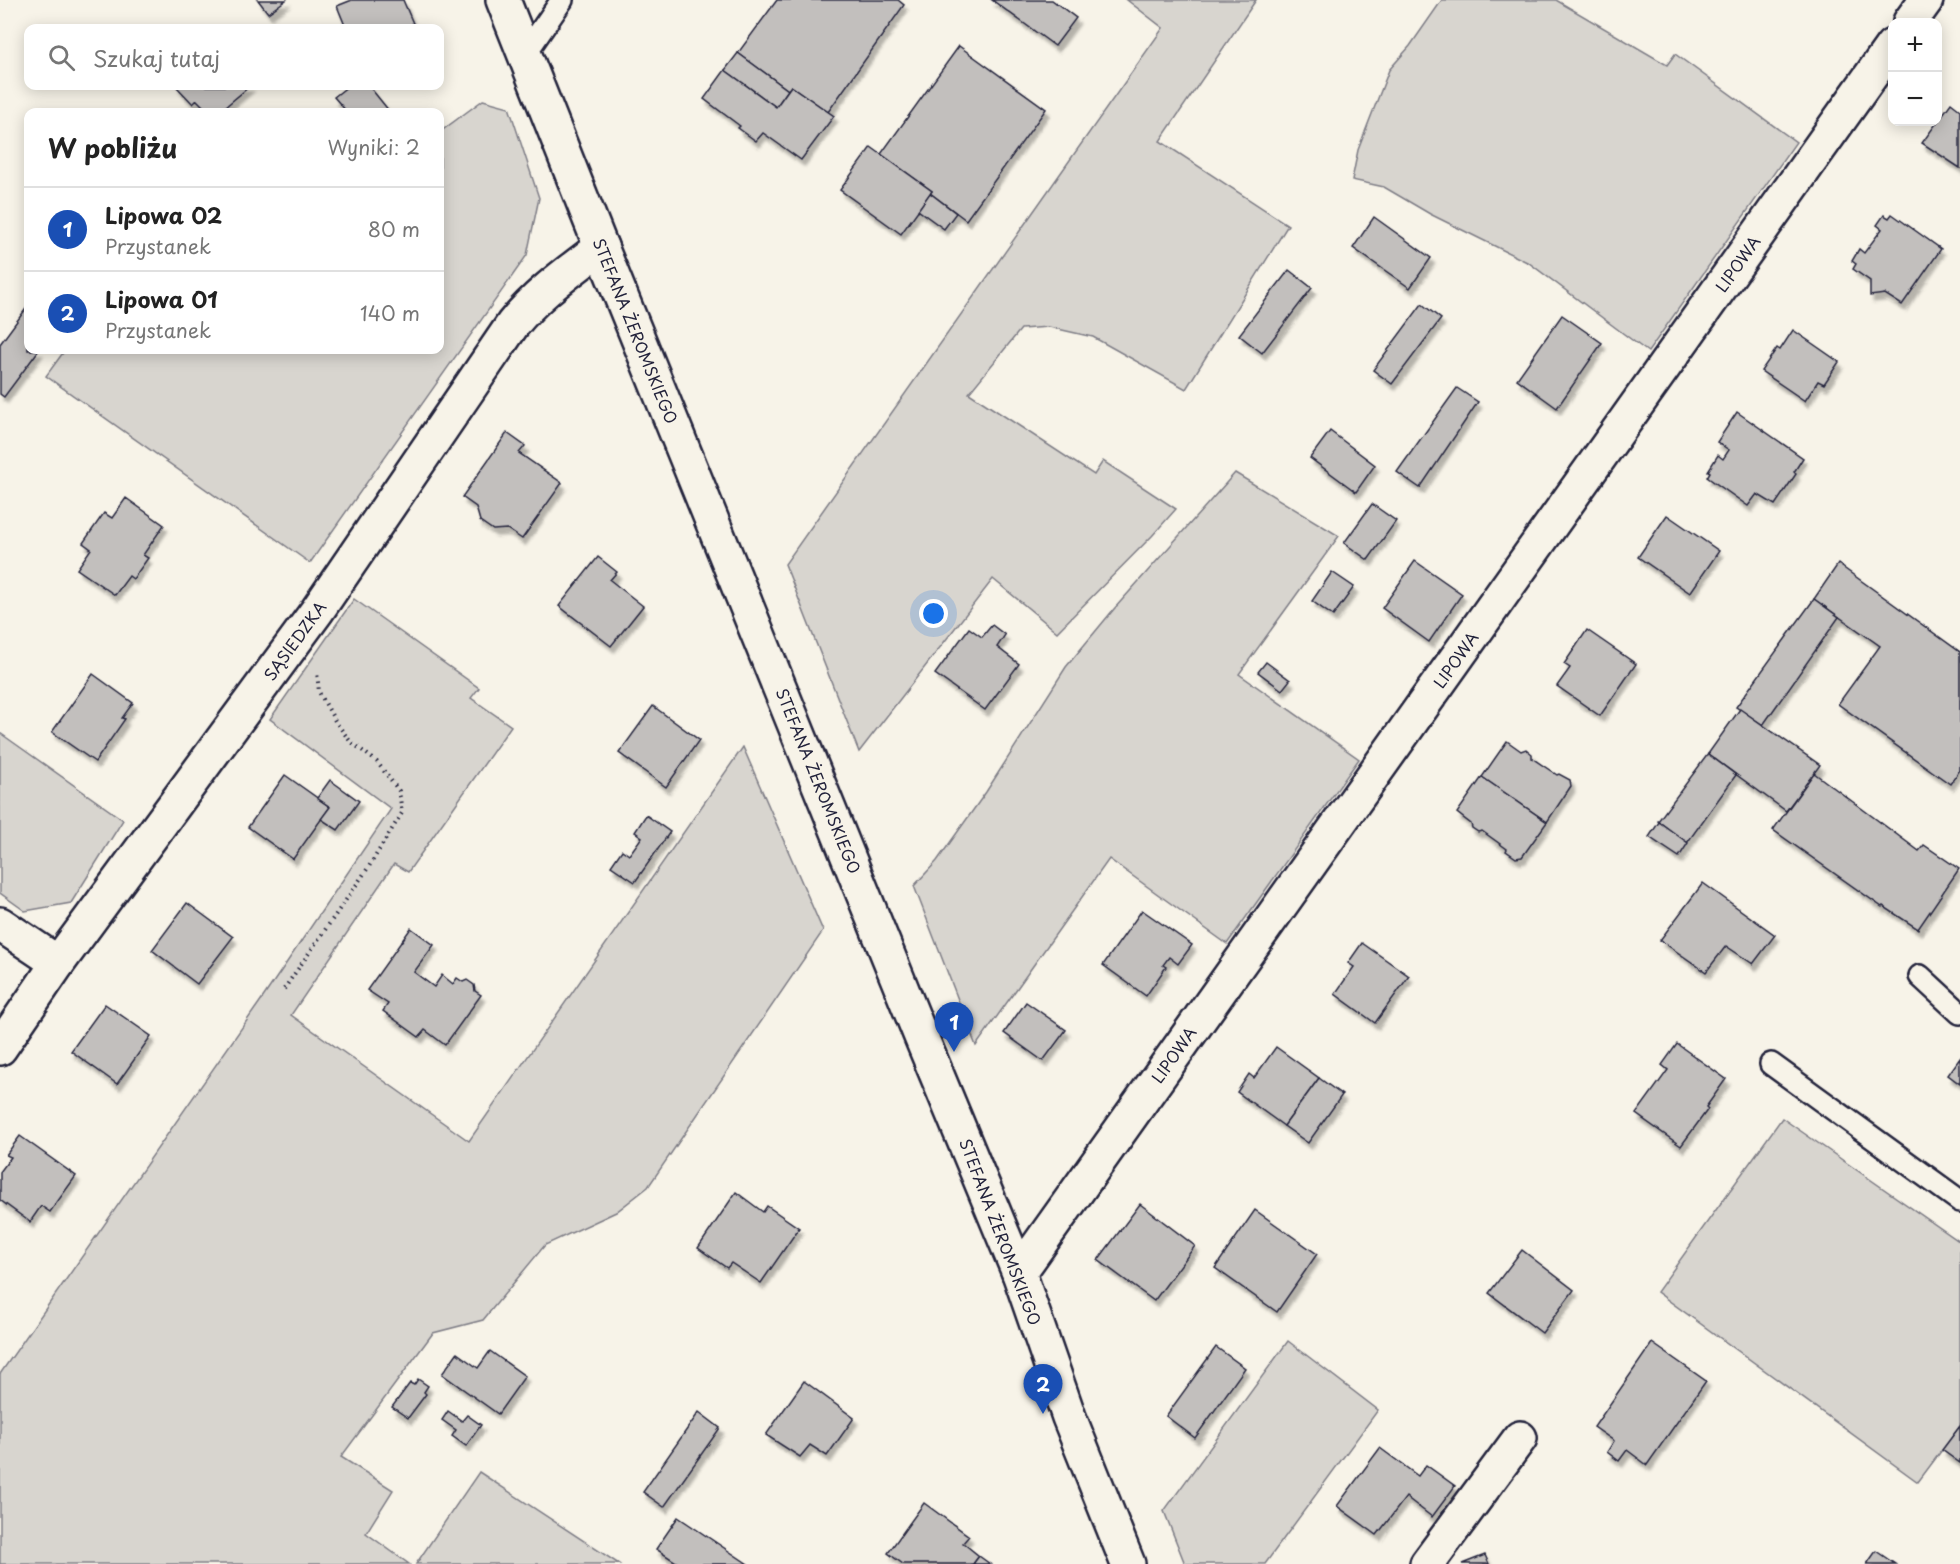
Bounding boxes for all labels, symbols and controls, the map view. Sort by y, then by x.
map controls [1888,18,1942,126]
button: + [1888,18,1942,72]
search box [24,24,444,90]
icon: search [45,41,78,74]
text: Szukaj tutaj [93,41,220,74]
button: − [1888,72,1942,126]
text: W pobliżu [48,128,177,167]
text: Wyniki: 2 [327,132,420,162]
text: Lipowa 02 [105,198,222,231]
text: 1 [63,214,72,244]
text: 80 m [368,214,420,244]
street label: LIPOWA [1709,230,1765,297]
text: Przystanek [105,231,211,261]
street label: STEFANA ŻEROMSKIEGO [588,234,684,427]
text: Lipowa 01 [105,282,218,315]
text: 2 [60,298,75,328]
text: 140 m [360,298,420,328]
text: Przystanek [105,315,211,345]
street label: SĄSIEDZKA [257,596,331,685]
your location [919,599,948,628]
street label: LIPOWA [1427,626,1483,693]
street label: STEFANA ŻEROMSKIEGO [771,684,867,877]
pin: 1 [934,1002,974,1052]
street label: LIPOWA [1145,1021,1201,1088]
street label: STEFANA ŻEROMSKIEGO [954,1135,1048,1329]
pin: 2 [1024,1364,1062,1414]

